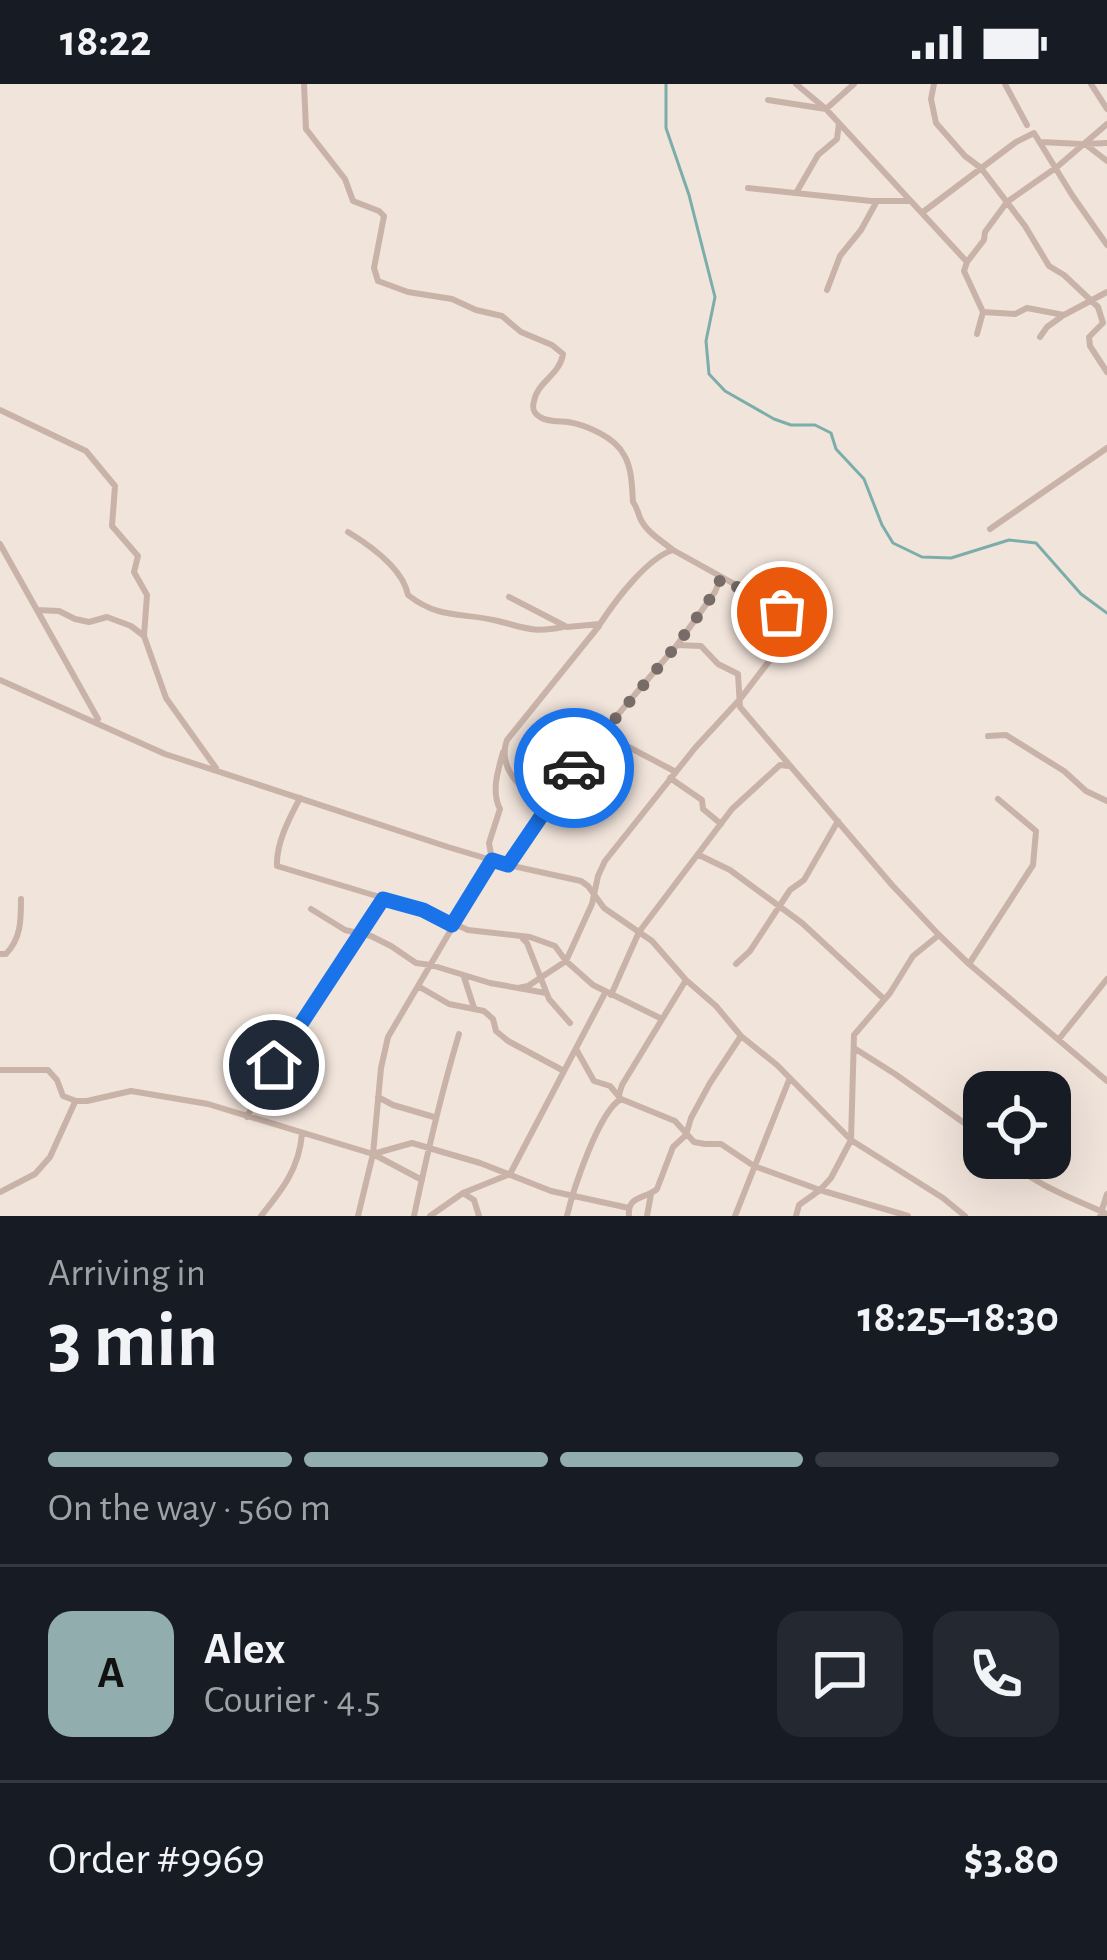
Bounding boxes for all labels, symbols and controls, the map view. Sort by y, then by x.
text: 18:22 [60,19,151,64]
pin [731,561,833,663]
icon: bag [749,579,815,645]
courier [514,708,634,828]
icon: car [541,735,607,801]
pin [223,1014,325,1116]
icon: home [241,1032,307,1098]
map controls [963,1071,1071,1179]
button: locate [963,1071,1071,1179]
text: Arriving in [48,1254,206,1293]
text: 18:25–18:30 [857,1295,1059,1340]
text: 3 min [48,1303,218,1381]
text: On the way · 560 m [48,1489,331,1528]
button: chat [777,1611,903,1737]
button: phone [933,1611,1059,1737]
text: Alex [204,1627,285,1672]
text: A [97,1651,125,1696]
text: Courier · 4.5 [204,1681,381,1720]
text: Order #9969 [48,1837,265,1882]
text: $3.80 [963,1837,1059,1882]

